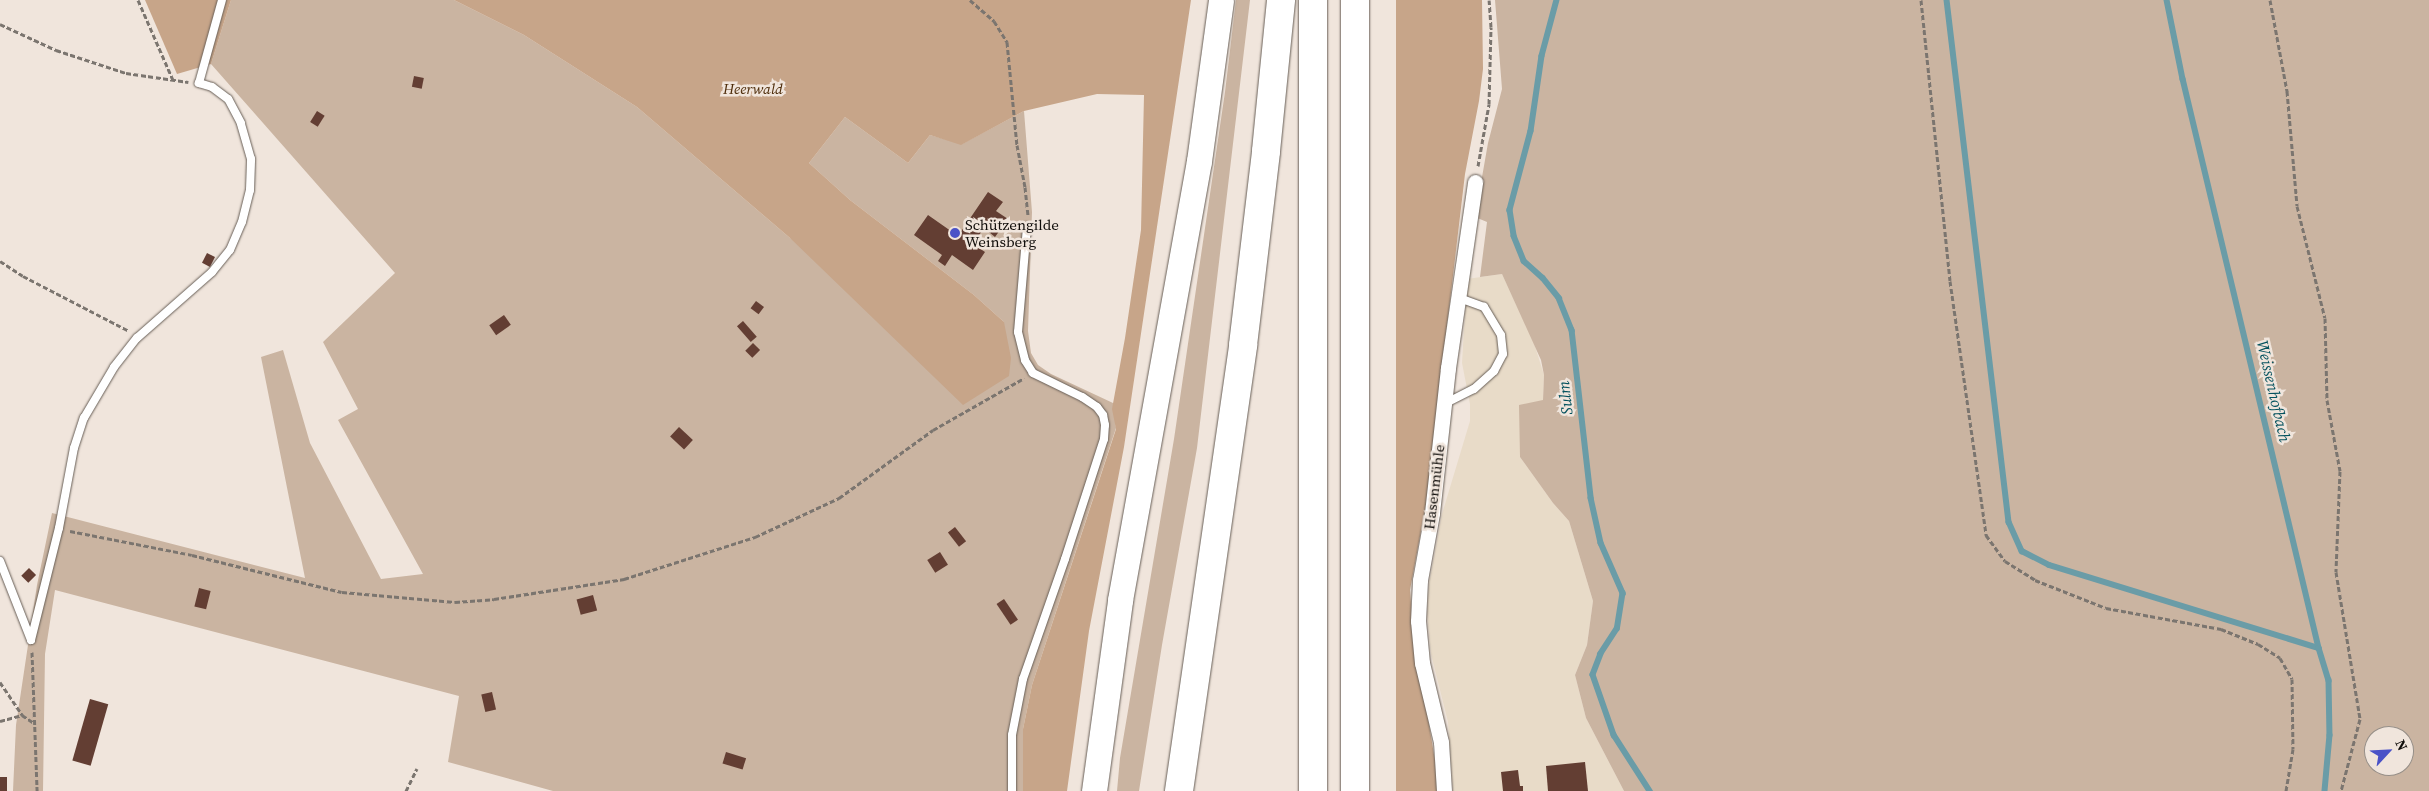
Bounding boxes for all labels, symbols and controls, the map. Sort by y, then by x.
park label: Heerwald [723,80,783,98]
place label: Schützengilde Weinsberg [965,215,1059,250]
marker: Schützengilde Weinsberg [949,227,961,239]
water label: Weissenhofbach [2253,338,2295,444]
water label: Sulm [1554,380,1576,416]
street label: Hasenmühle [1420,443,1448,531]
north arrow [2364,726,2414,776]
text: N [2390,736,2413,754]

